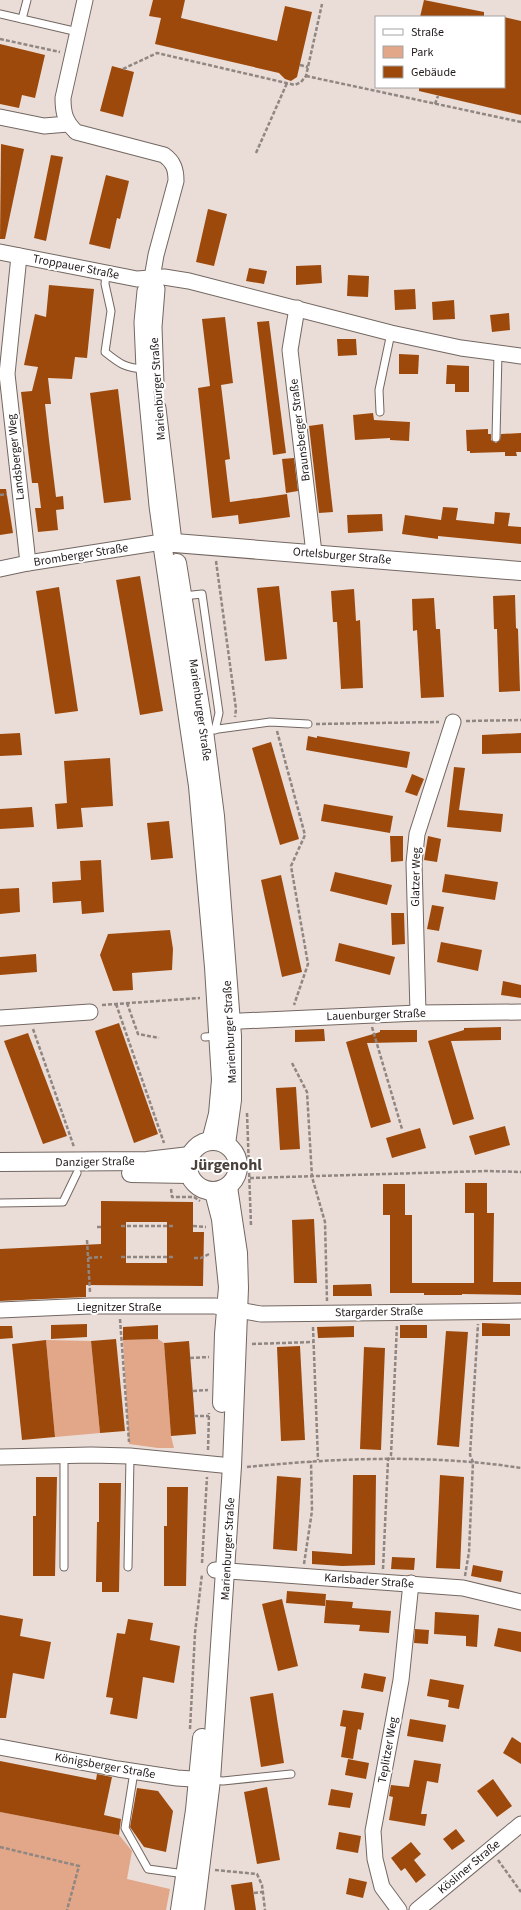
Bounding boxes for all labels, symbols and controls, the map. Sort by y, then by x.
legend [375,16,505,88]
text: Straße [411,24,444,41]
text: Park [411,44,433,61]
text: Gebäude [411,64,456,81]
street label: Troppauer Straße [31,250,121,284]
street label: Marienburger Straße [146,337,170,441]
street label: Braunsberger Straße [285,378,315,482]
street label: Landsberger Weg [3,413,29,501]
street label: Bromberger Straße [32,539,130,571]
street label: Ortelsburger Straße [292,543,392,569]
street label: Marienburger Straße [184,658,216,762]
street label: Glatzer Weg [407,847,425,907]
street label: Marienburger Straße [219,980,241,1084]
street label: Lauenburger Straße [326,1005,426,1025]
street label: Danziger Straße [55,1153,135,1171]
district label: Jürgenohl [190,1154,262,1176]
street label: Liegnitzer Straße [77,1299,161,1316]
street label: Stargarder Straße [335,1303,423,1321]
street label: Marienburger Straße [217,1497,239,1601]
street label: Karlsbader Straße [324,1569,414,1593]
street label: Teplitzer Weg [374,1715,402,1785]
street label: Königsberger Straße [53,1749,157,1783]
street label: Kösliner Straße [434,1836,504,1898]

